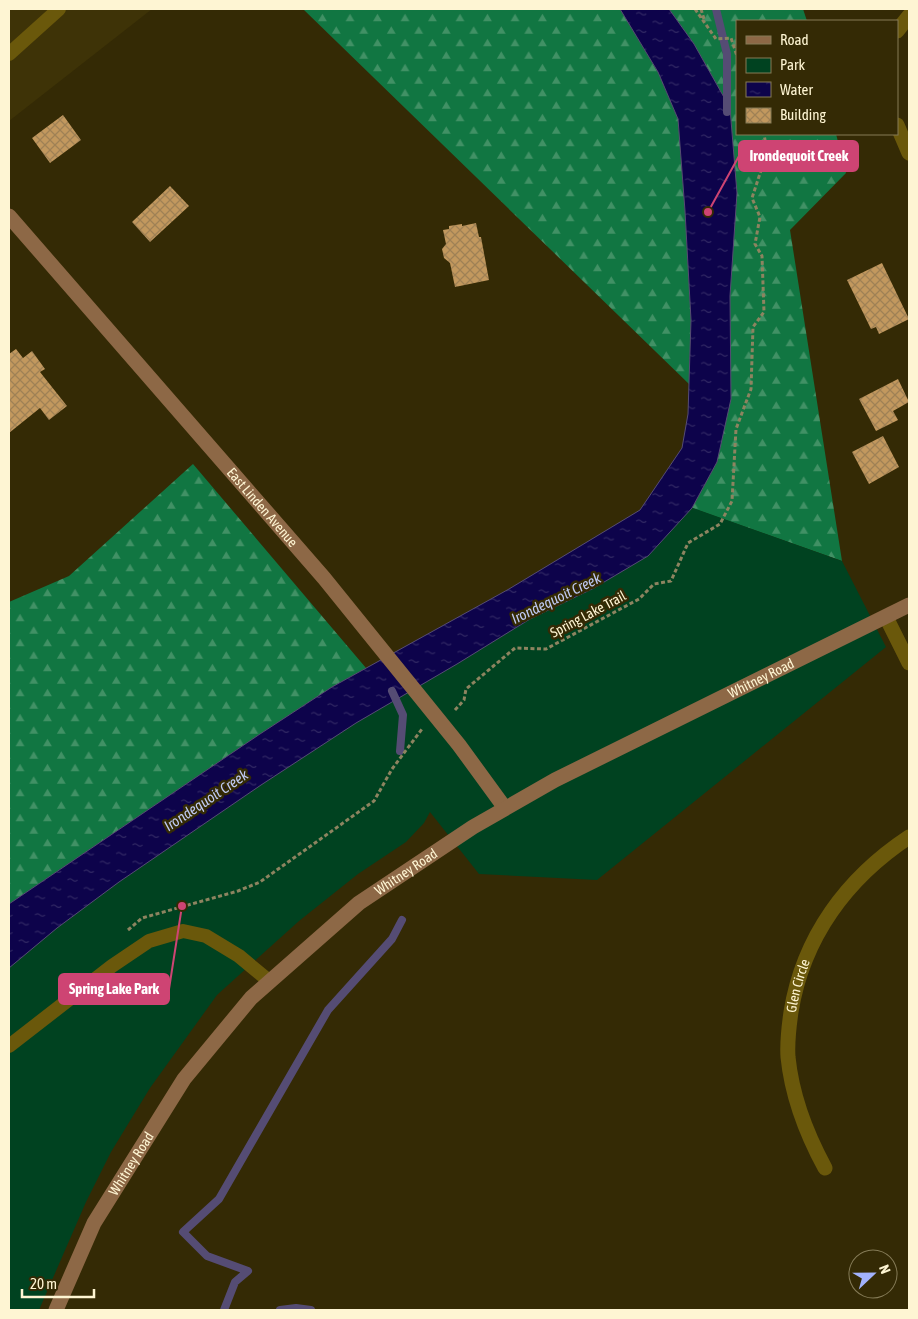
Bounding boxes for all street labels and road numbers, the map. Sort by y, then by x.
street label: East Linden Avenue [224,464,301,550]
street label: Spring Lake Trail [547,587,629,641]
street label: Whitney Road [725,655,797,701]
street label: Whitney Road [372,845,440,898]
street label: Glen Circle [783,957,813,1014]
street label: Whitney Road [105,1129,157,1198]

